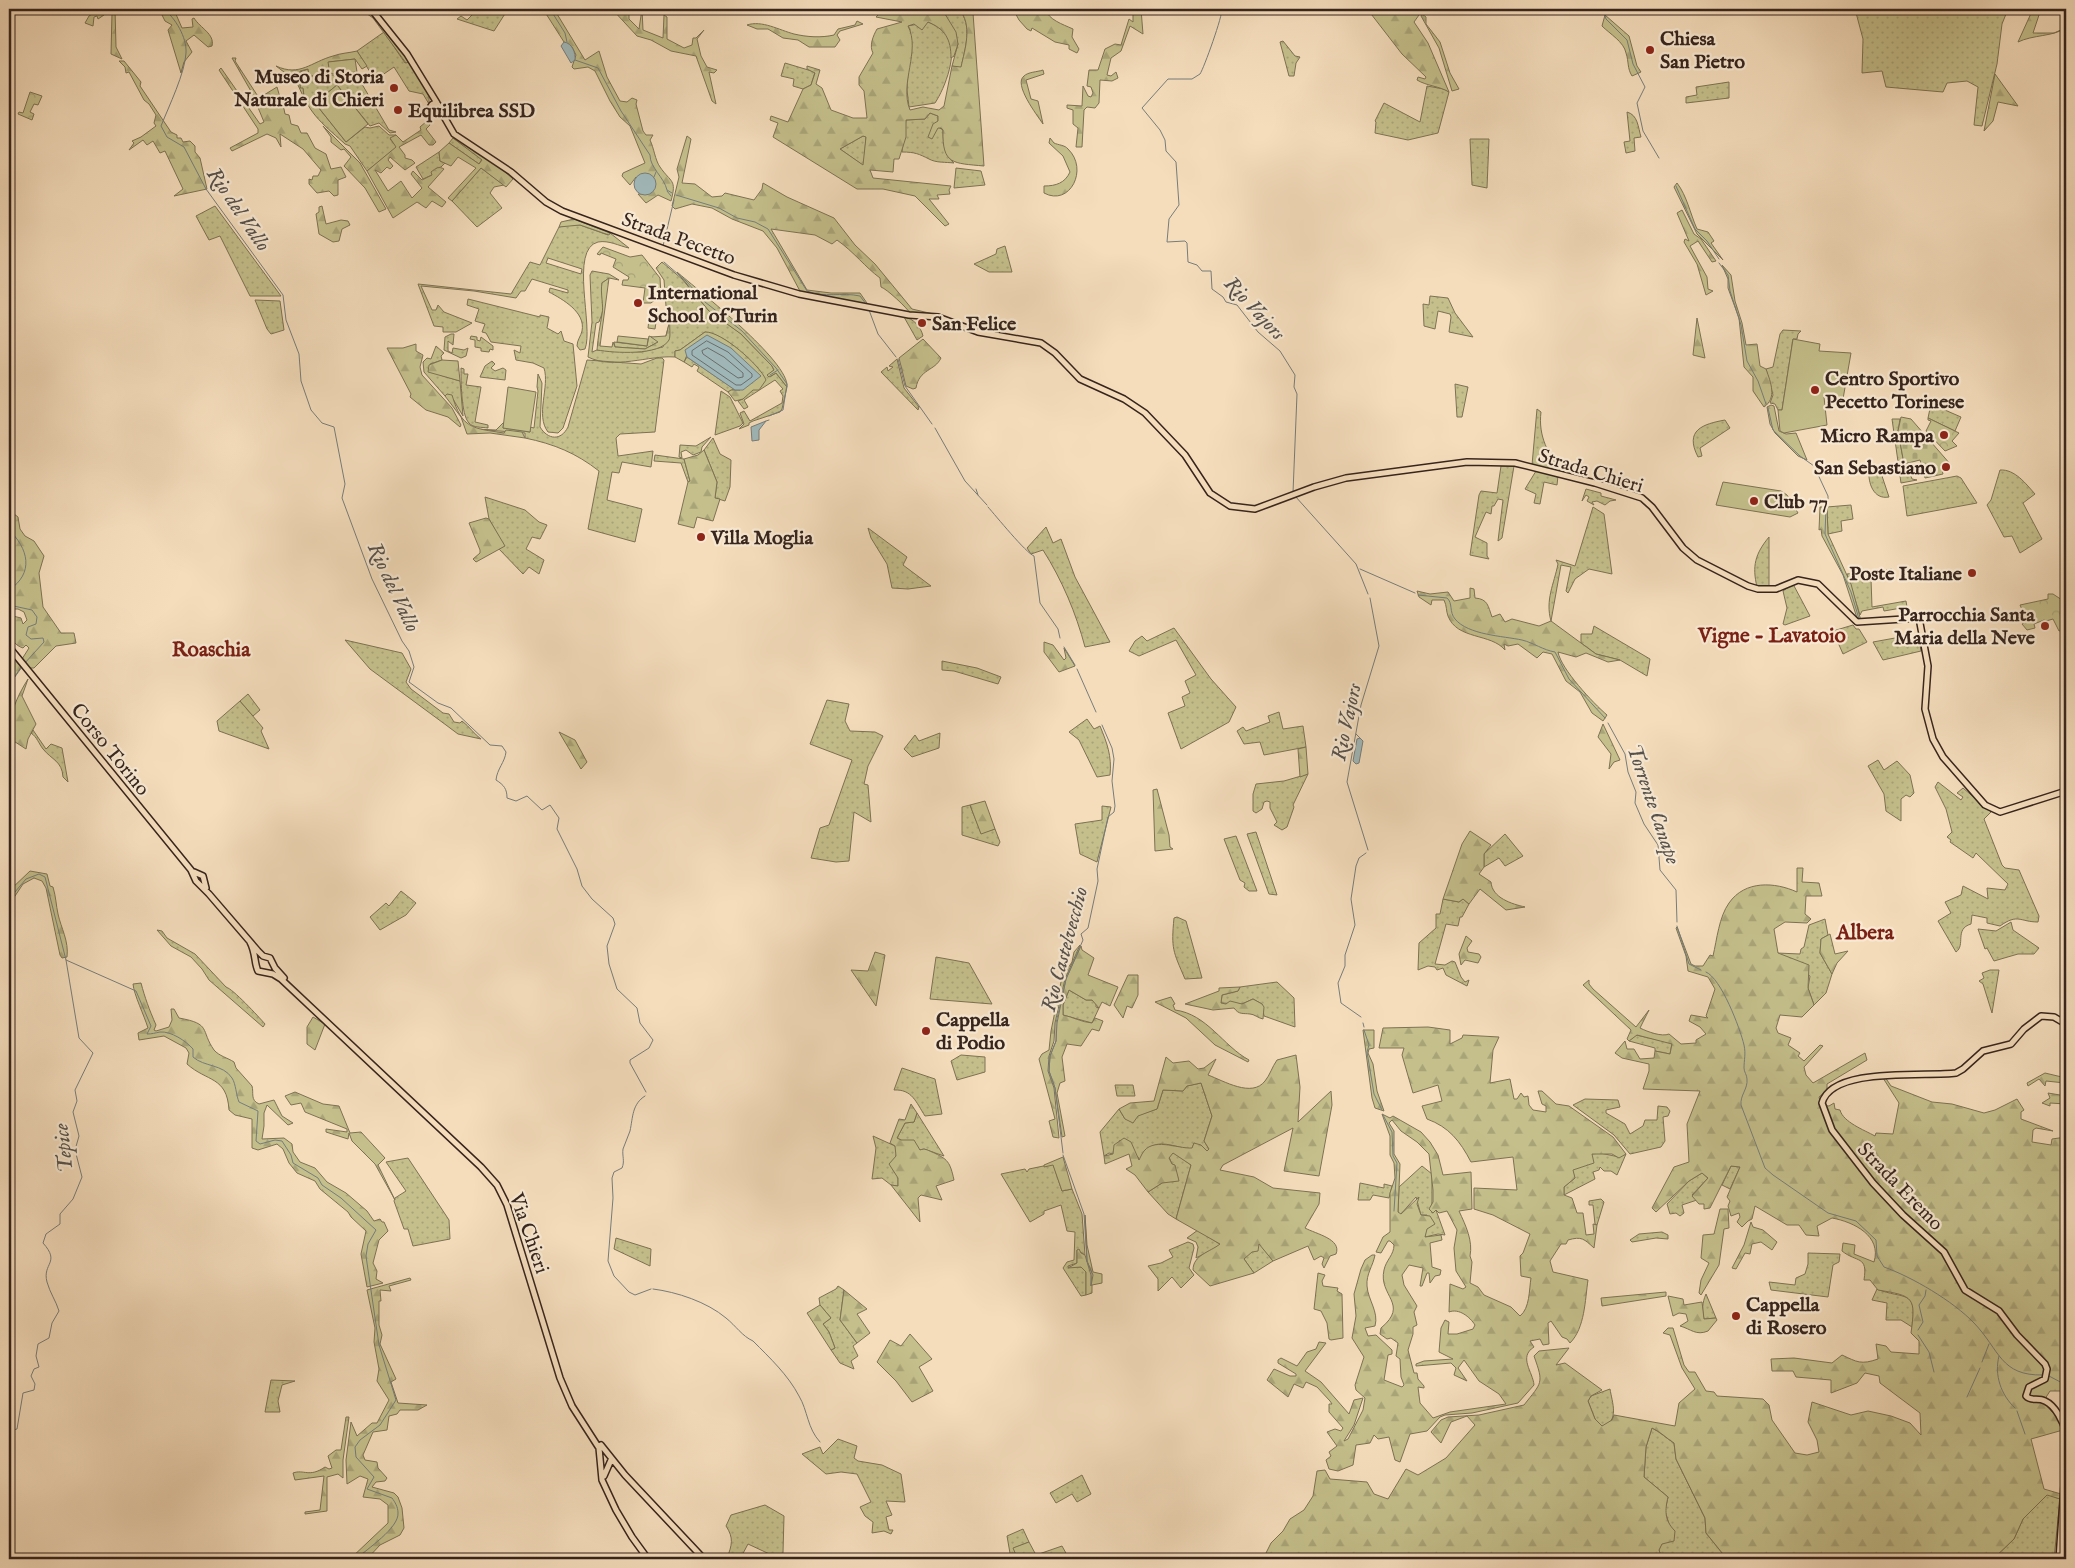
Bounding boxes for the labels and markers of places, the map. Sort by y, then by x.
place label: Chiesa San Pietro [1660,27,1745,75]
marker: Chiesa San Pietro [1644,44,1656,56]
place label: Museo di Storia Naturale di Chieri [233,65,385,113]
marker: Museo di Storia Naturale di Chieri [388,82,400,94]
place label: Equilibrea SSD [408,99,535,124]
marker: Equilibrea SSD [392,104,404,116]
place label: International School of Turin [648,281,778,329]
marker: International School of Turin [632,297,644,309]
place label: San Felice [932,312,1017,337]
marker: San Felice [916,317,928,329]
place label: Centro Sportivo Pecetto Torinese [1825,367,1965,415]
marker: Centro Sportivo Pecetto Torinese [1809,384,1821,396]
place label: Micro Rampa [1820,424,1934,449]
marker: Micro Rampa [1938,429,1950,441]
place label: San Sebastiano [1814,456,1936,481]
marker: San Sebastiano [1940,461,1952,473]
place label: Club 77 [1764,490,1828,515]
marker: Club 77 [1748,495,1760,507]
place label: Villa Moglia [710,526,813,551]
marker: Villa Moglia [695,531,707,543]
place label: Poste Italiane [1849,562,1963,587]
marker: Poste Italiane [1966,567,1978,579]
place label: Parrocchia Santa Maria della Neve [1894,603,2036,651]
marker: Parrocchia Santa Maria della Neve [2039,620,2051,632]
place label: Cappella di Podio [936,1008,1010,1056]
marker: Cappella di Podio [920,1025,932,1037]
place label: Cappella di Rosero [1746,1293,1827,1341]
marker: Cappella di Rosero [1730,1310,1742,1322]

